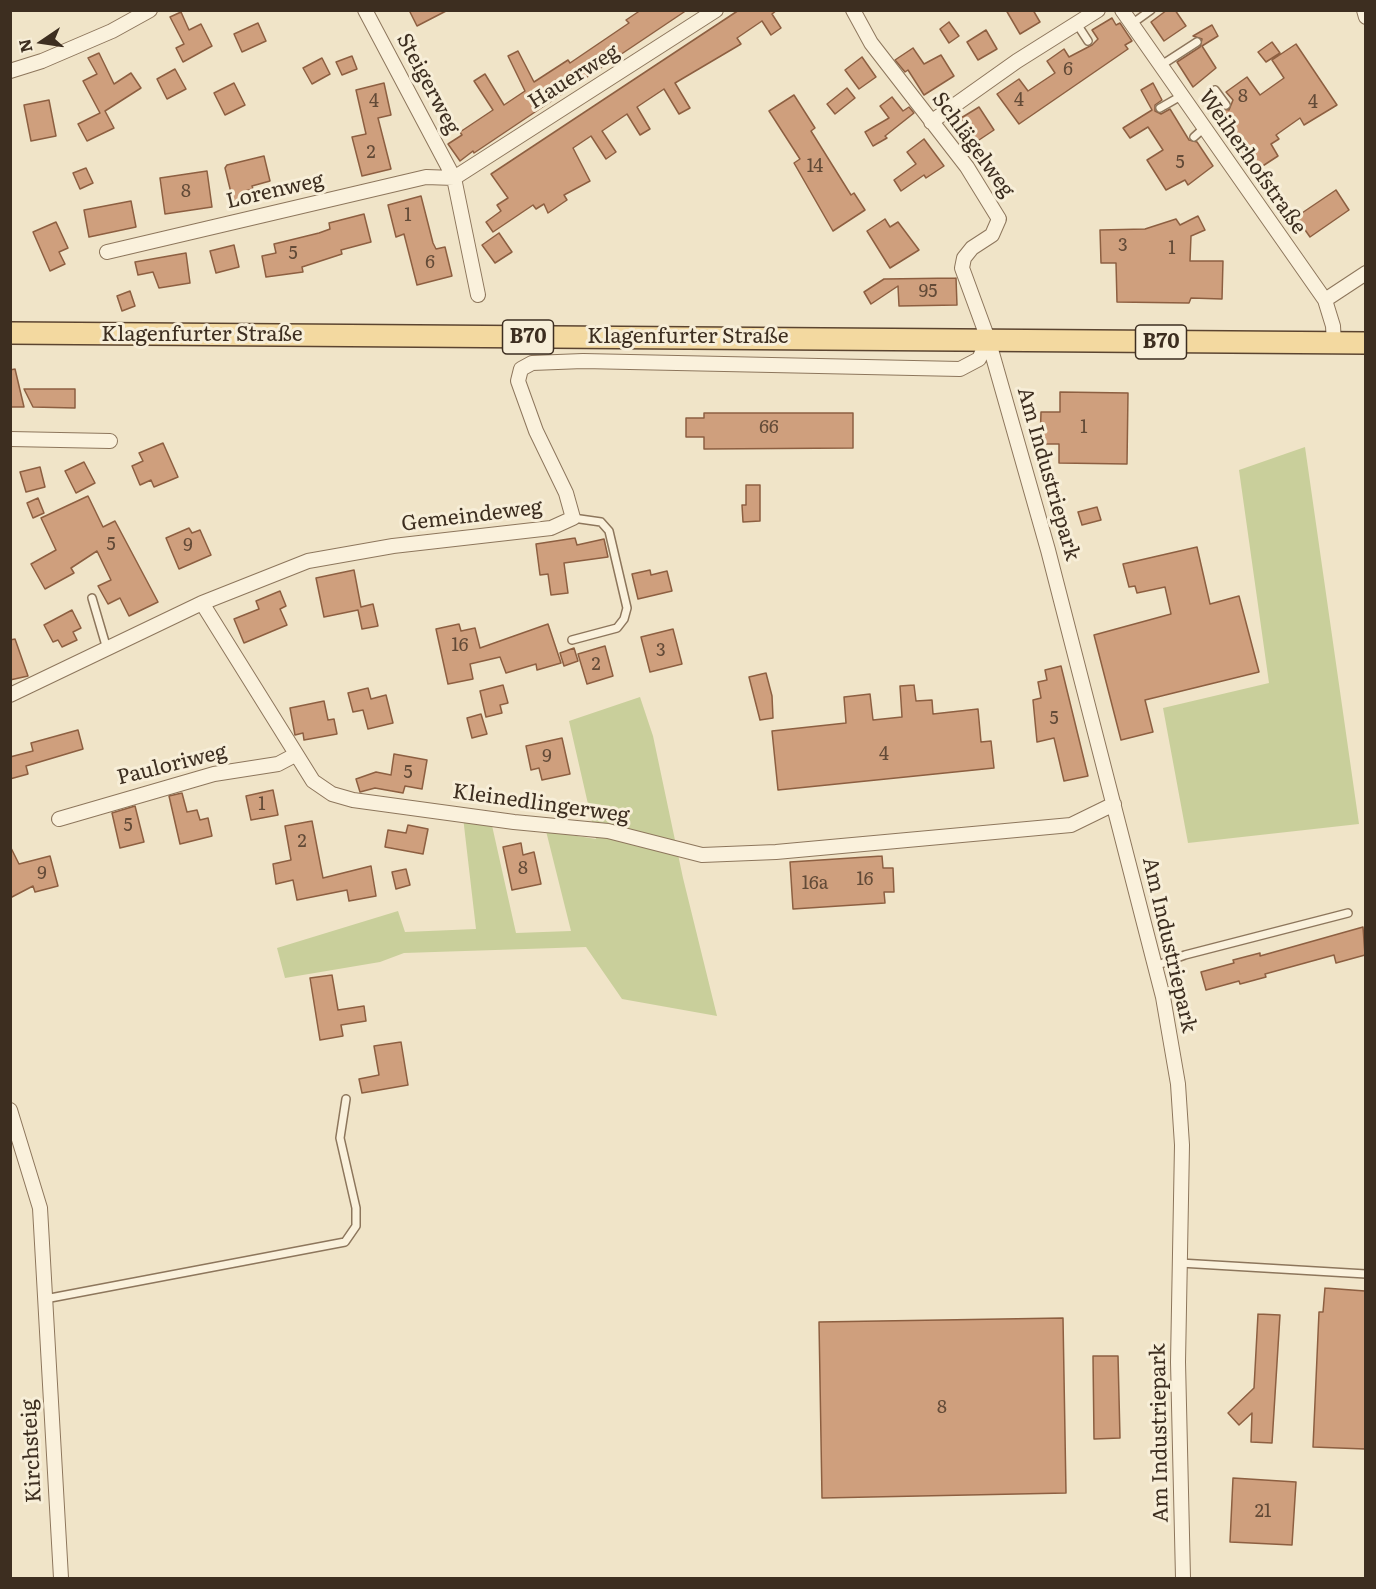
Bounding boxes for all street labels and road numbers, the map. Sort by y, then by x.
street label: Steigerweg [391,29,465,139]
street label: Hauerweg [524,39,624,115]
street label: Weiherhofstraße [1193,85,1311,239]
street label: Schlägelweg [926,87,1020,203]
street label: Lorenweg [224,168,326,214]
road number: B70 [502,320,554,354]
street label: Klagenfurter Straße [101,322,303,348]
street label: Klagenfurter Straße [587,324,789,350]
road number: B70 [1136,325,1186,359]
street label: Am Industriepark [1011,384,1085,564]
street label: Gemeindeweg [400,495,544,537]
street label: Pauloriweg [114,739,230,791]
street label: Kleinedlingerweg [451,779,631,829]
street label: Am Industriepark [1137,855,1201,1035]
street label: Am Industriepark [1146,1343,1174,1523]
street label: Kirchsteig [17,1398,47,1504]

